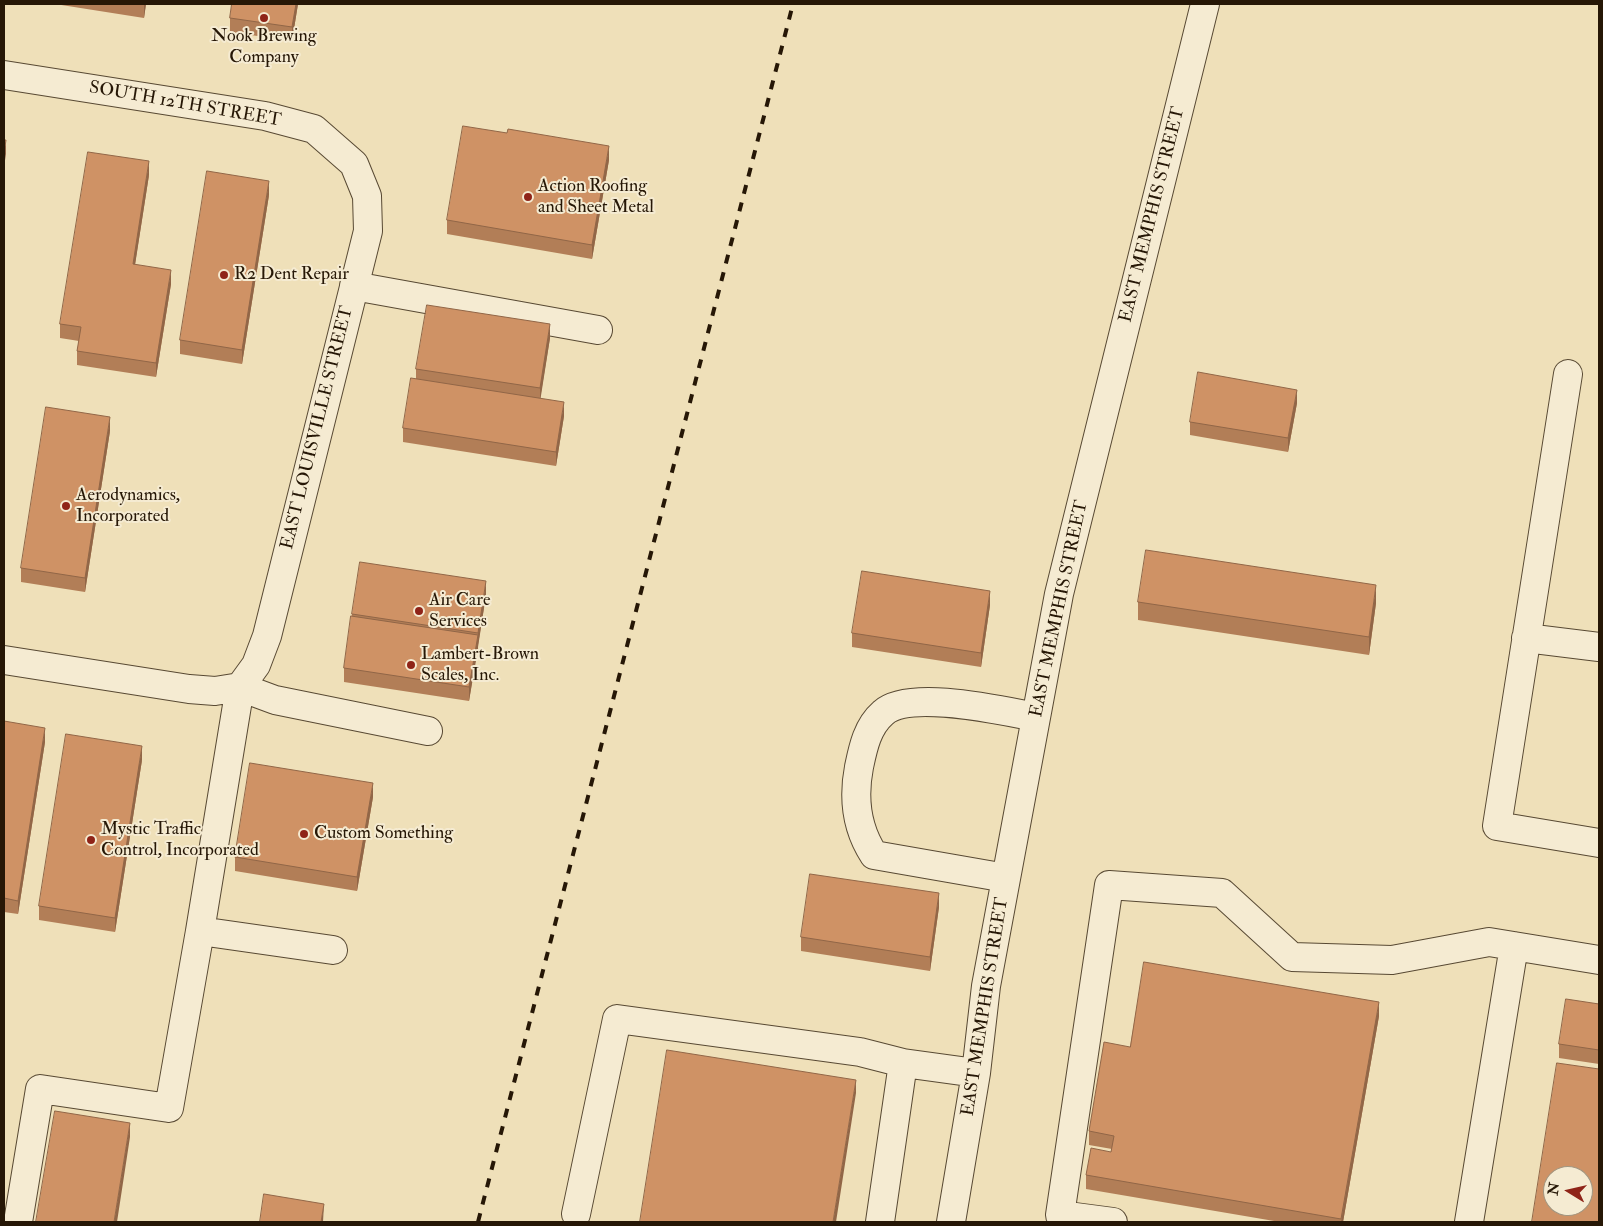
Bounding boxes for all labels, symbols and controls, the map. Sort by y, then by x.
marker: Nook Brewing Company [258,12,270,24]
place label: Nook Brewing Company [211,26,317,68]
street label: SOUTH 12TH STREET [87,77,283,133]
street label: EAST MEMPHIS STREET [1116,105,1190,325]
place label: Action Roofing and Sheet Metal [538,176,654,218]
marker: Action Roofing and Sheet Metal [522,191,534,203]
place label: R2 Dent Repair [234,264,349,286]
marker: R2 Dent Repair [218,269,230,281]
street label: EAST LOUISVILLE STREET [277,304,359,552]
place label: Aerodynamics, Incorporated [76,485,180,528]
street label: EAST MEMPHIS STREET [1026,499,1094,719]
marker: Aerodynamics, Incorporated [60,500,72,512]
place label: Air Care Services [429,590,490,632]
marker: Air Care Services [413,605,425,617]
place label: Lambert-Brown Scales, Inc. [421,644,539,686]
marker: Lambert-Brown Scales, Inc. [405,659,417,671]
place label: Mystic Traffic Control, Incorporated [101,819,259,862]
place label: Custom Something [314,823,453,845]
marker: Custom Something [298,828,310,840]
marker: Mystic Traffic Control, Incorporated [85,834,97,846]
street label: EAST MEMPHIS STREET [958,896,1014,1118]
north arrow [1543,1166,1593,1216]
text: N [1544,1181,1563,1196]

